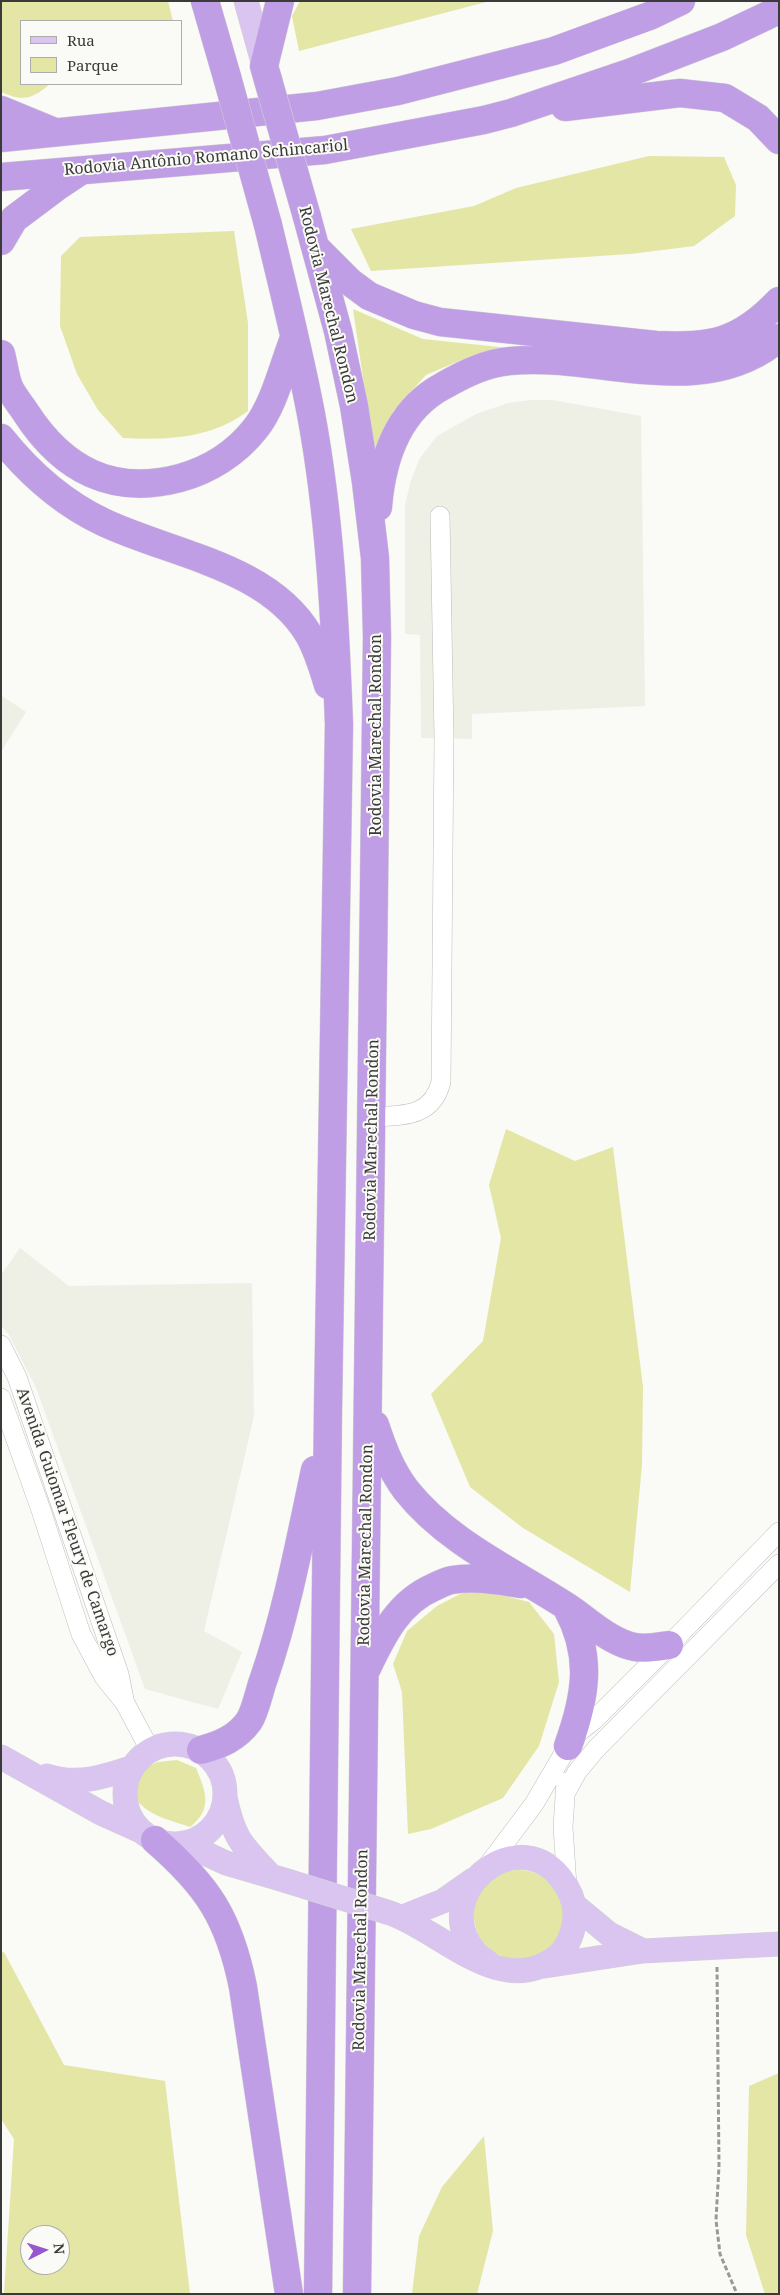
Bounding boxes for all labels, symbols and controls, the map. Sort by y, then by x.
legend [20,20,182,85]
text: Rua [67,30,95,50]
text: Parque [67,55,118,75]
street label: Rodovia Antônio Romano Schincariol [63,136,349,180]
street label: Rodovia Marechal Rondon [294,205,362,405]
street label: Rodovia Marechal Rondon [366,634,386,836]
street label: Rodovia Marechal Rondon [361,1039,383,1241]
street label: Avenida Guiomar Fleury de Camargo [12,1385,122,1659]
street label: Rodovia Marechal Rondon [355,1444,377,1646]
street label: Rodovia Marechal Rondon [350,1849,372,2051]
north arrow [20,2225,70,2275]
text: N [49,2242,69,2255]

